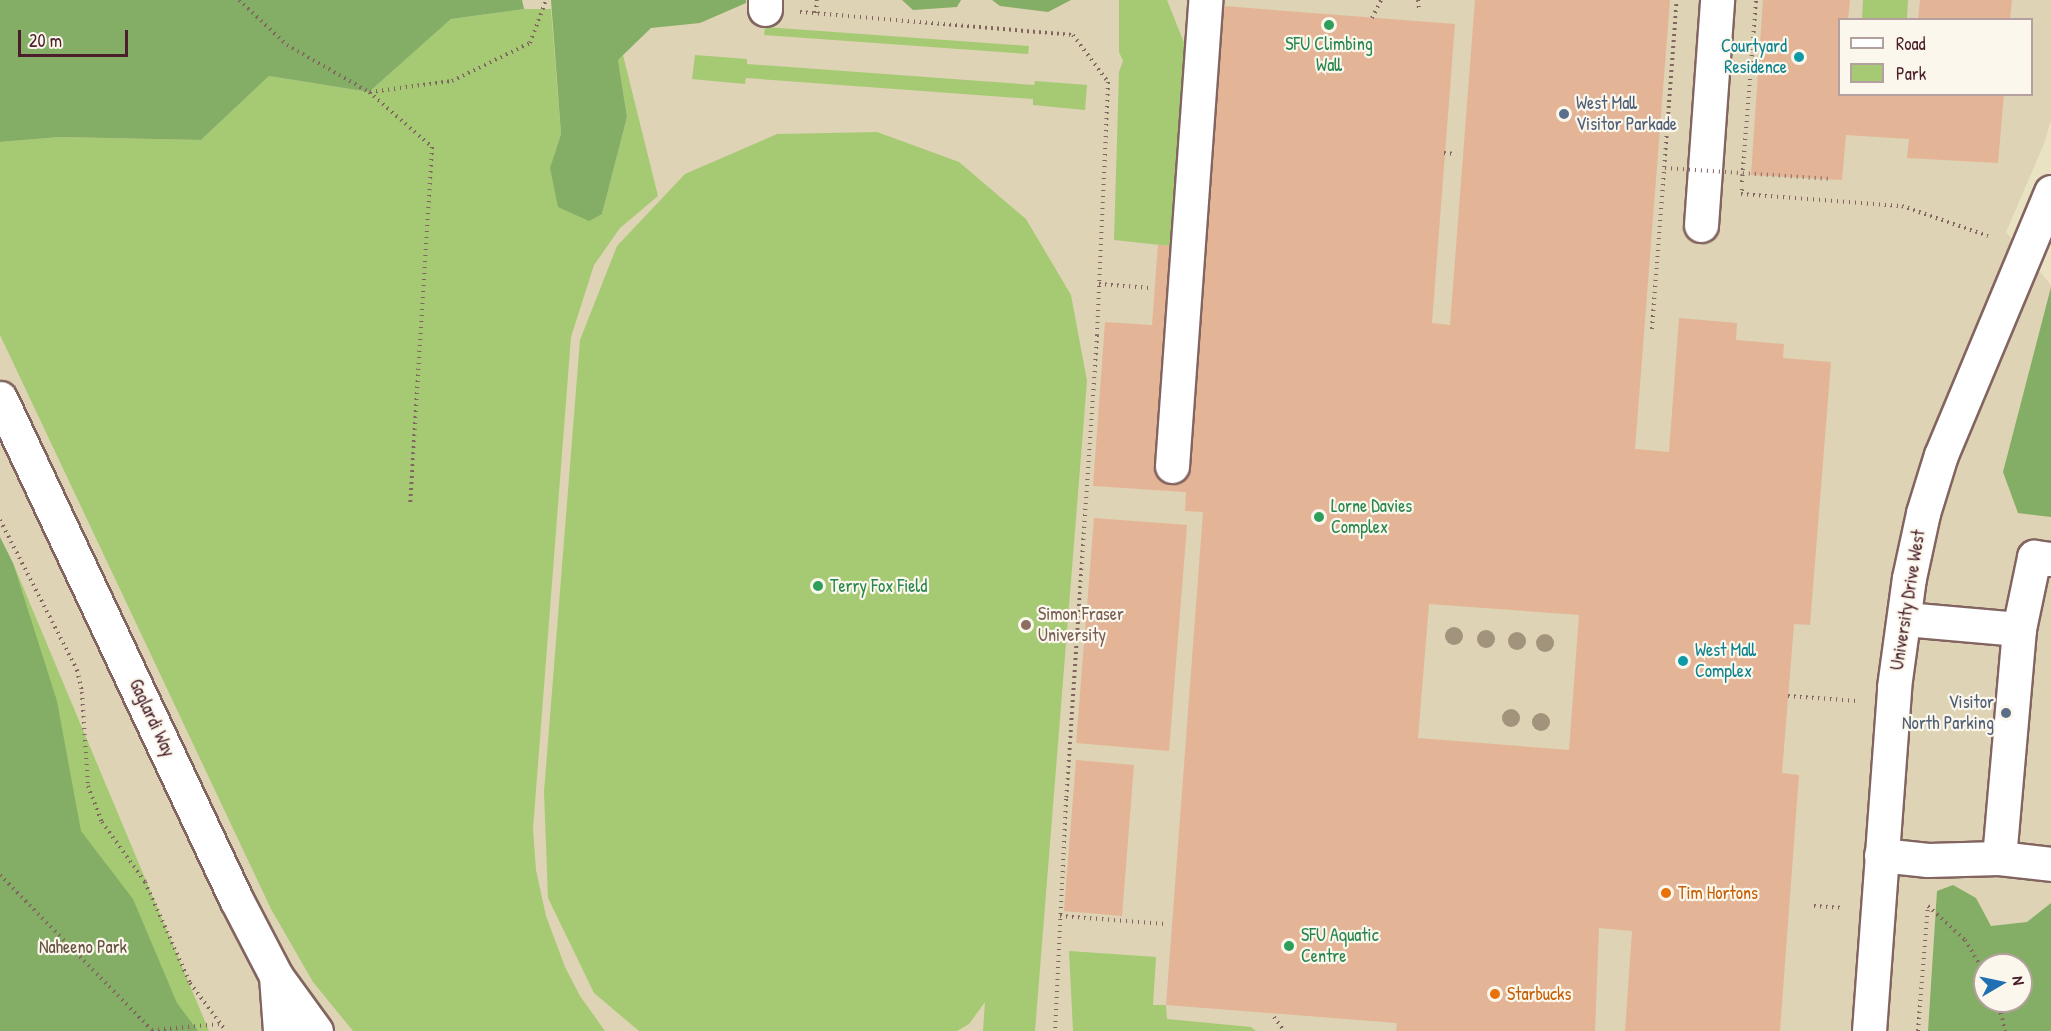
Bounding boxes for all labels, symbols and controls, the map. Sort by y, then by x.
scale bar [21,18,130,56]
marker: SFU Climbing Wall [1322,18,1336,32]
legend [1838,18,2033,96]
text: 20 m [29,28,62,53]
text: Road [1896,31,1926,56]
place label: SFU Climbing Wall [1285,34,1373,76]
place label: Courtyard Residence [1721,36,1787,78]
marker: Courtyard Residence [1792,50,1806,64]
text: Park [1896,61,1926,86]
place label: West Mall Visitor Parkade [1576,93,1677,136]
marker: West Mall Visitor Parkade [1557,107,1571,121]
place label: Lorne Davies Complex [1331,496,1412,538]
marker: Lorne Davies Complex [1312,510,1326,524]
street label: University Drive West [1886,528,1930,672]
place label: Terry Fox Field [830,575,927,597]
marker: Terry Fox Field [811,579,825,593]
place label: Simon Fraser University [1038,604,1124,646]
marker: Simon Fraser University [1019,618,1033,632]
place label: West Mall Complex [1695,640,1756,682]
marker: West Mall Complex [1676,654,1690,668]
street label: Gaglardi Way [125,676,179,760]
place label: Visitor North Parking [1902,692,1994,734]
marker: Visitor North Parking [1999,706,2013,720]
place label: Tim Hortons [1678,882,1758,904]
marker: Tim Hortons [1659,886,1673,900]
place label: SFU Aquatic Centre [1301,925,1379,968]
park label: Naheeno Park [39,936,127,958]
marker: SFU Aquatic Centre [1282,939,1296,953]
north arrow [1973,953,2033,1013]
text: N [2007,975,2030,986]
place label: Starbucks [1507,983,1571,1005]
marker: Starbucks [1488,987,1502,1001]

